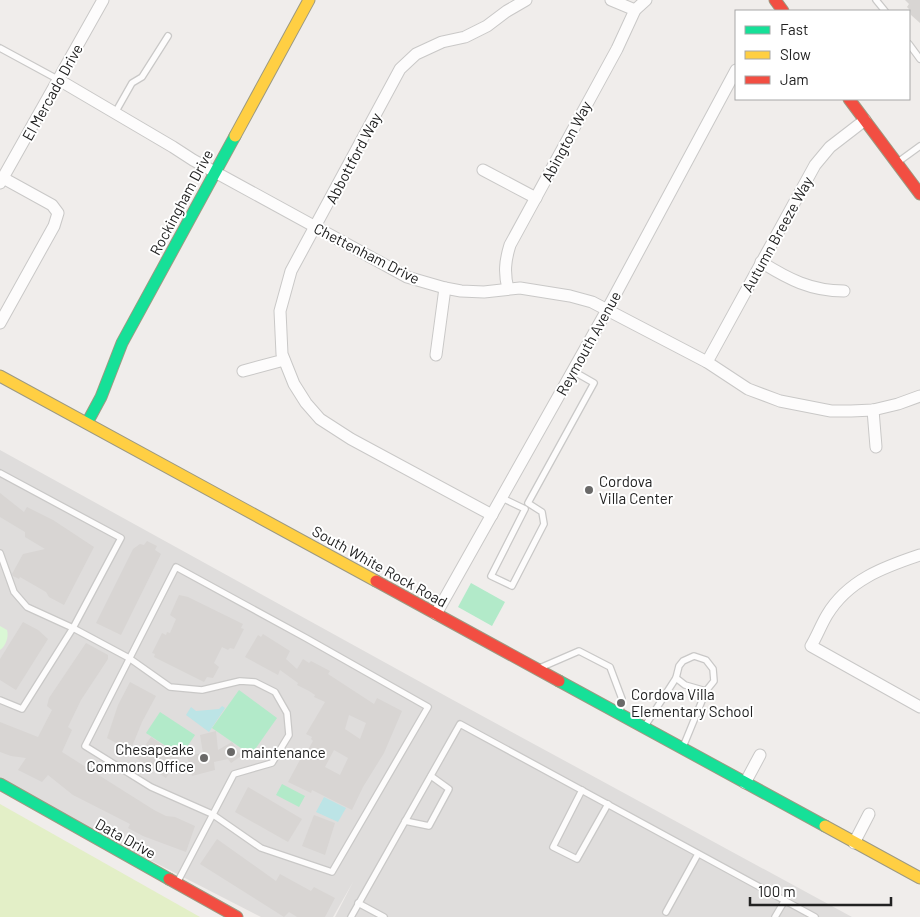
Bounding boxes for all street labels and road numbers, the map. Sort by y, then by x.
street label: El Mercado Drive [18,40,86,144]
street label: Abington Way [537,98,595,184]
street label: Abbottford Way [321,109,385,207]
street label: Rockingham Drive [146,146,216,258]
street label: Autumn Breeze Way [738,173,816,295]
street label: Chettenham Drive [311,219,423,287]
street label: Reymouth Avenue [552,288,624,398]
street label: South White Rock Road [309,521,451,611]
street label: Data Drive [93,814,159,862]

